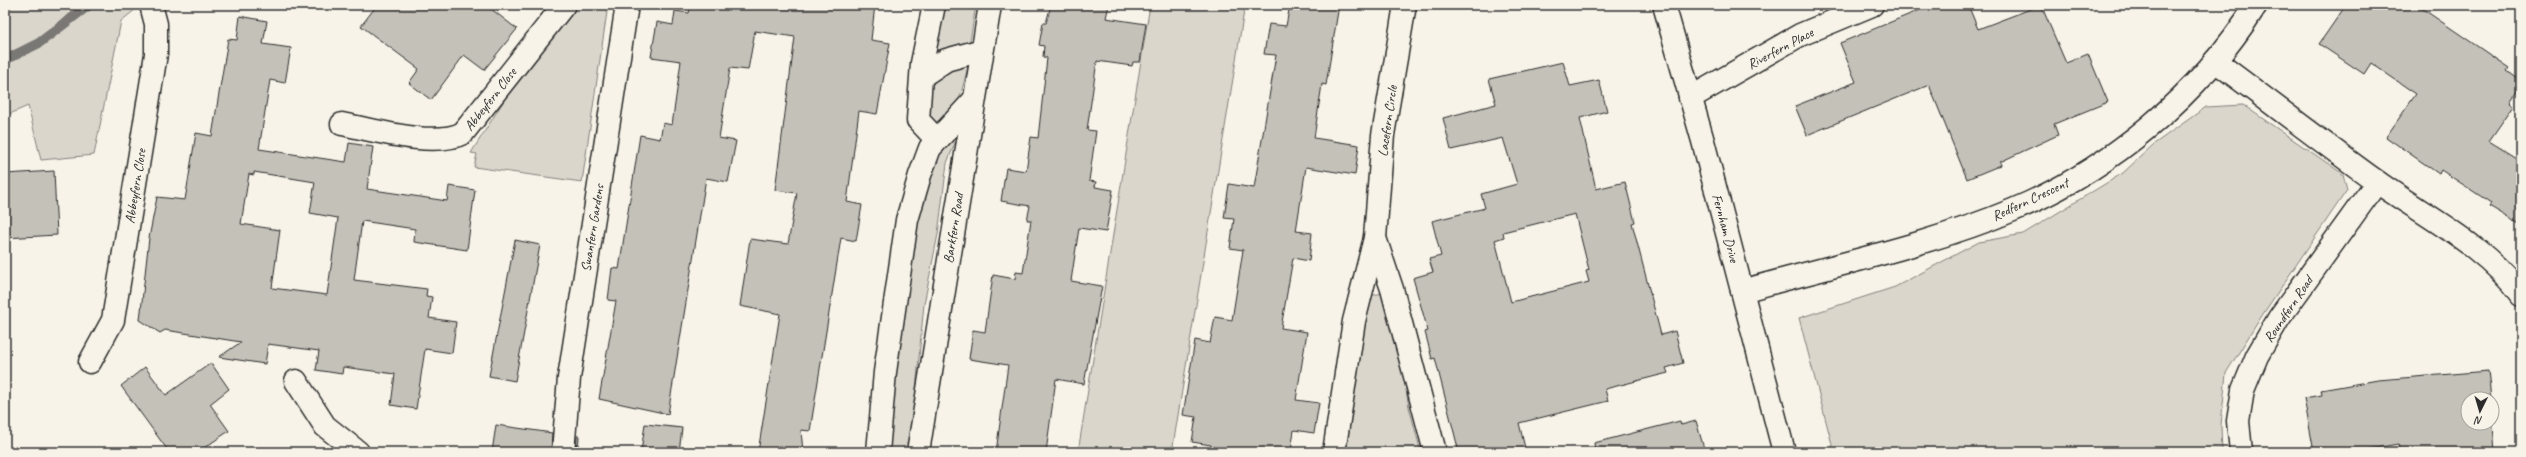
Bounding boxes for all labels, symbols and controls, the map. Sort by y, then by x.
street label: Riverfern Place [1744,23,1817,73]
street label: Abbeyfern Close [461,63,521,134]
street label: Lacefern Circle [1374,83,1401,158]
street label: Abbeyfern Close [121,146,150,225]
street label: Redfern Crescent [1989,173,2073,225]
street label: Swanfern Gardens [577,182,608,273]
street label: Barkfern Road [940,189,968,264]
street label: Fernham Drive [1708,192,1743,266]
street label: Roundfern Road [2260,271,2318,346]
north arrow [2460,391,2500,431]
text: N [2473,414,2483,428]

